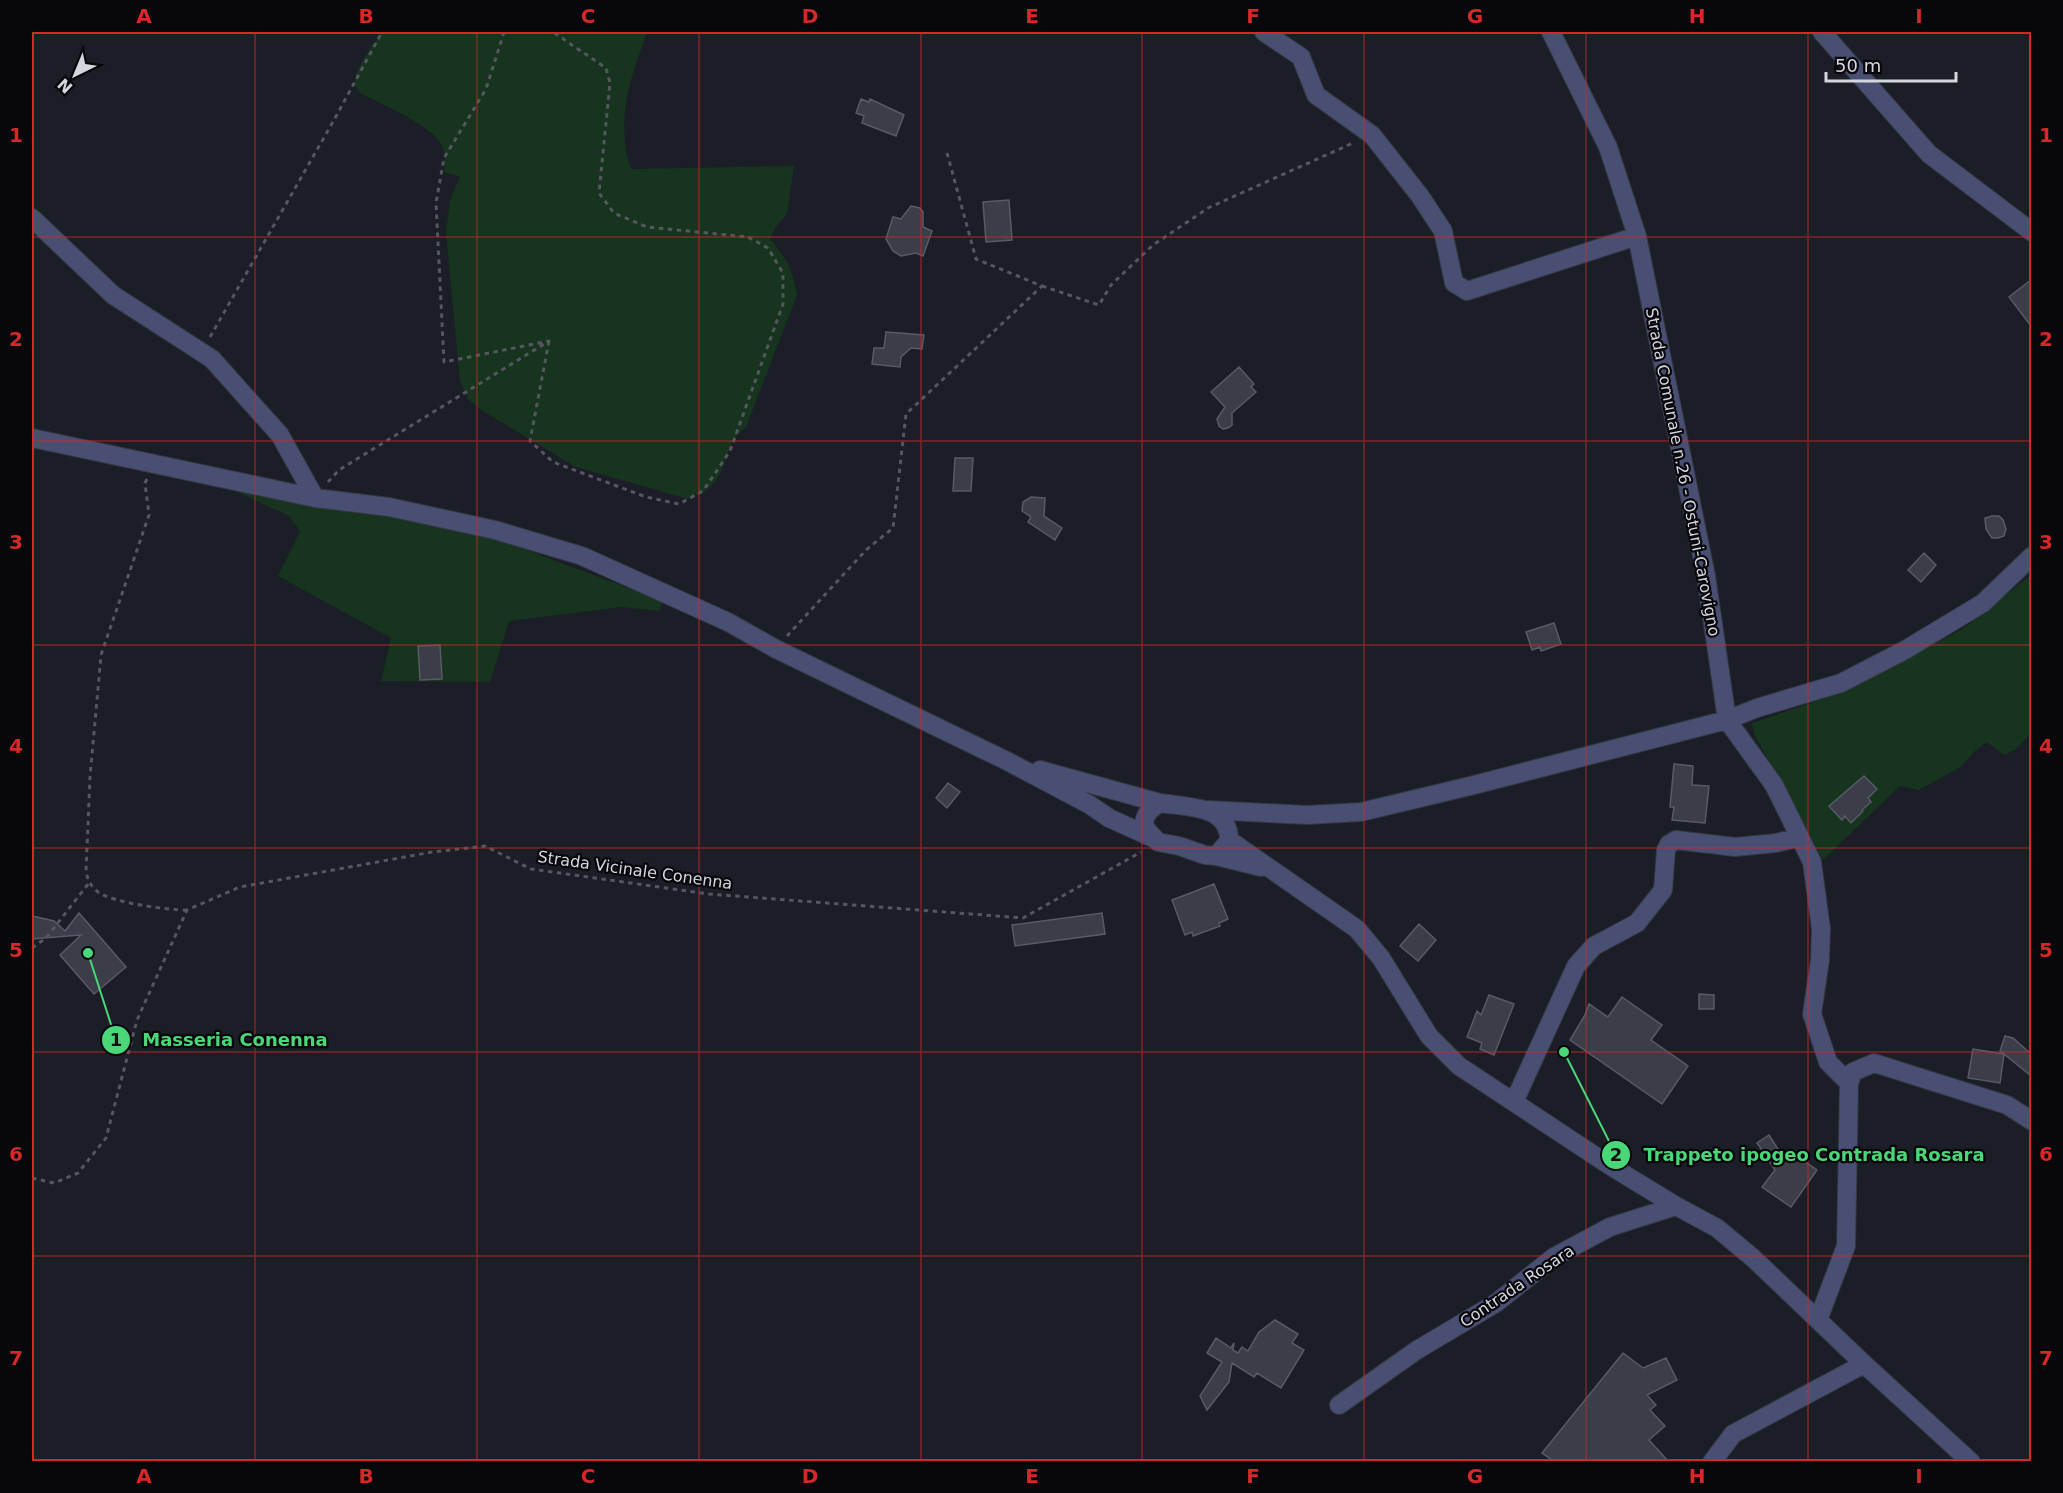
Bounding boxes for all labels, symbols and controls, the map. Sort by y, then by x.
text: A [136,4,152,28]
text: B [358,4,374,28]
text: C [581,4,595,28]
text: D [802,4,818,28]
text: E [1025,4,1039,28]
text: F [1246,4,1260,28]
text: G [1467,4,1483,28]
text: H [1689,4,1705,28]
text: I [1915,4,1923,28]
north arrow [45,45,105,105]
scale bar [1826,45,1956,83]
text: 50 m [1835,55,1881,76]
text: N [54,74,76,97]
text: 1 [9,123,23,147]
text: 1 [2039,123,2053,147]
street label: Strada Comunale n.26 - Ostuni-Carovigno [1642,306,1724,638]
text: 2 [9,327,23,351]
text: 2 [2039,327,2053,351]
text: 3 [9,530,23,554]
text: 3 [2039,530,2053,554]
text: 4 [9,734,23,758]
text: 4 [2039,734,2053,758]
street label: Strada Vicinale Conenna [536,847,734,893]
text: 5 [9,938,23,962]
text: 5 [2039,938,2053,962]
callout: Masseria Conenna [101,1022,340,1058]
text: 1 [110,1029,122,1050]
text: Masseria Conenna [142,1029,328,1050]
callout: Trappeto ipogeo Contrada Rosara [1601,1137,1997,1173]
text: 6 [9,1142,23,1166]
text: 6 [2039,1142,2053,1166]
text: 2 [1610,1144,1622,1165]
text: Trappeto ipogeo Contrada Rosara [1643,1144,1985,1165]
street label: Contrada Rosara [1456,1241,1578,1331]
text: 7 [9,1346,23,1370]
text: 7 [2039,1346,2053,1370]
text: A [136,1464,152,1488]
text: B [358,1464,374,1488]
text: C [581,1464,595,1488]
text: D [802,1464,818,1488]
text: E [1025,1464,1039,1488]
text: F [1246,1464,1260,1488]
text: G [1467,1464,1483,1488]
text: H [1689,1464,1705,1488]
text: I [1915,1464,1923,1488]

